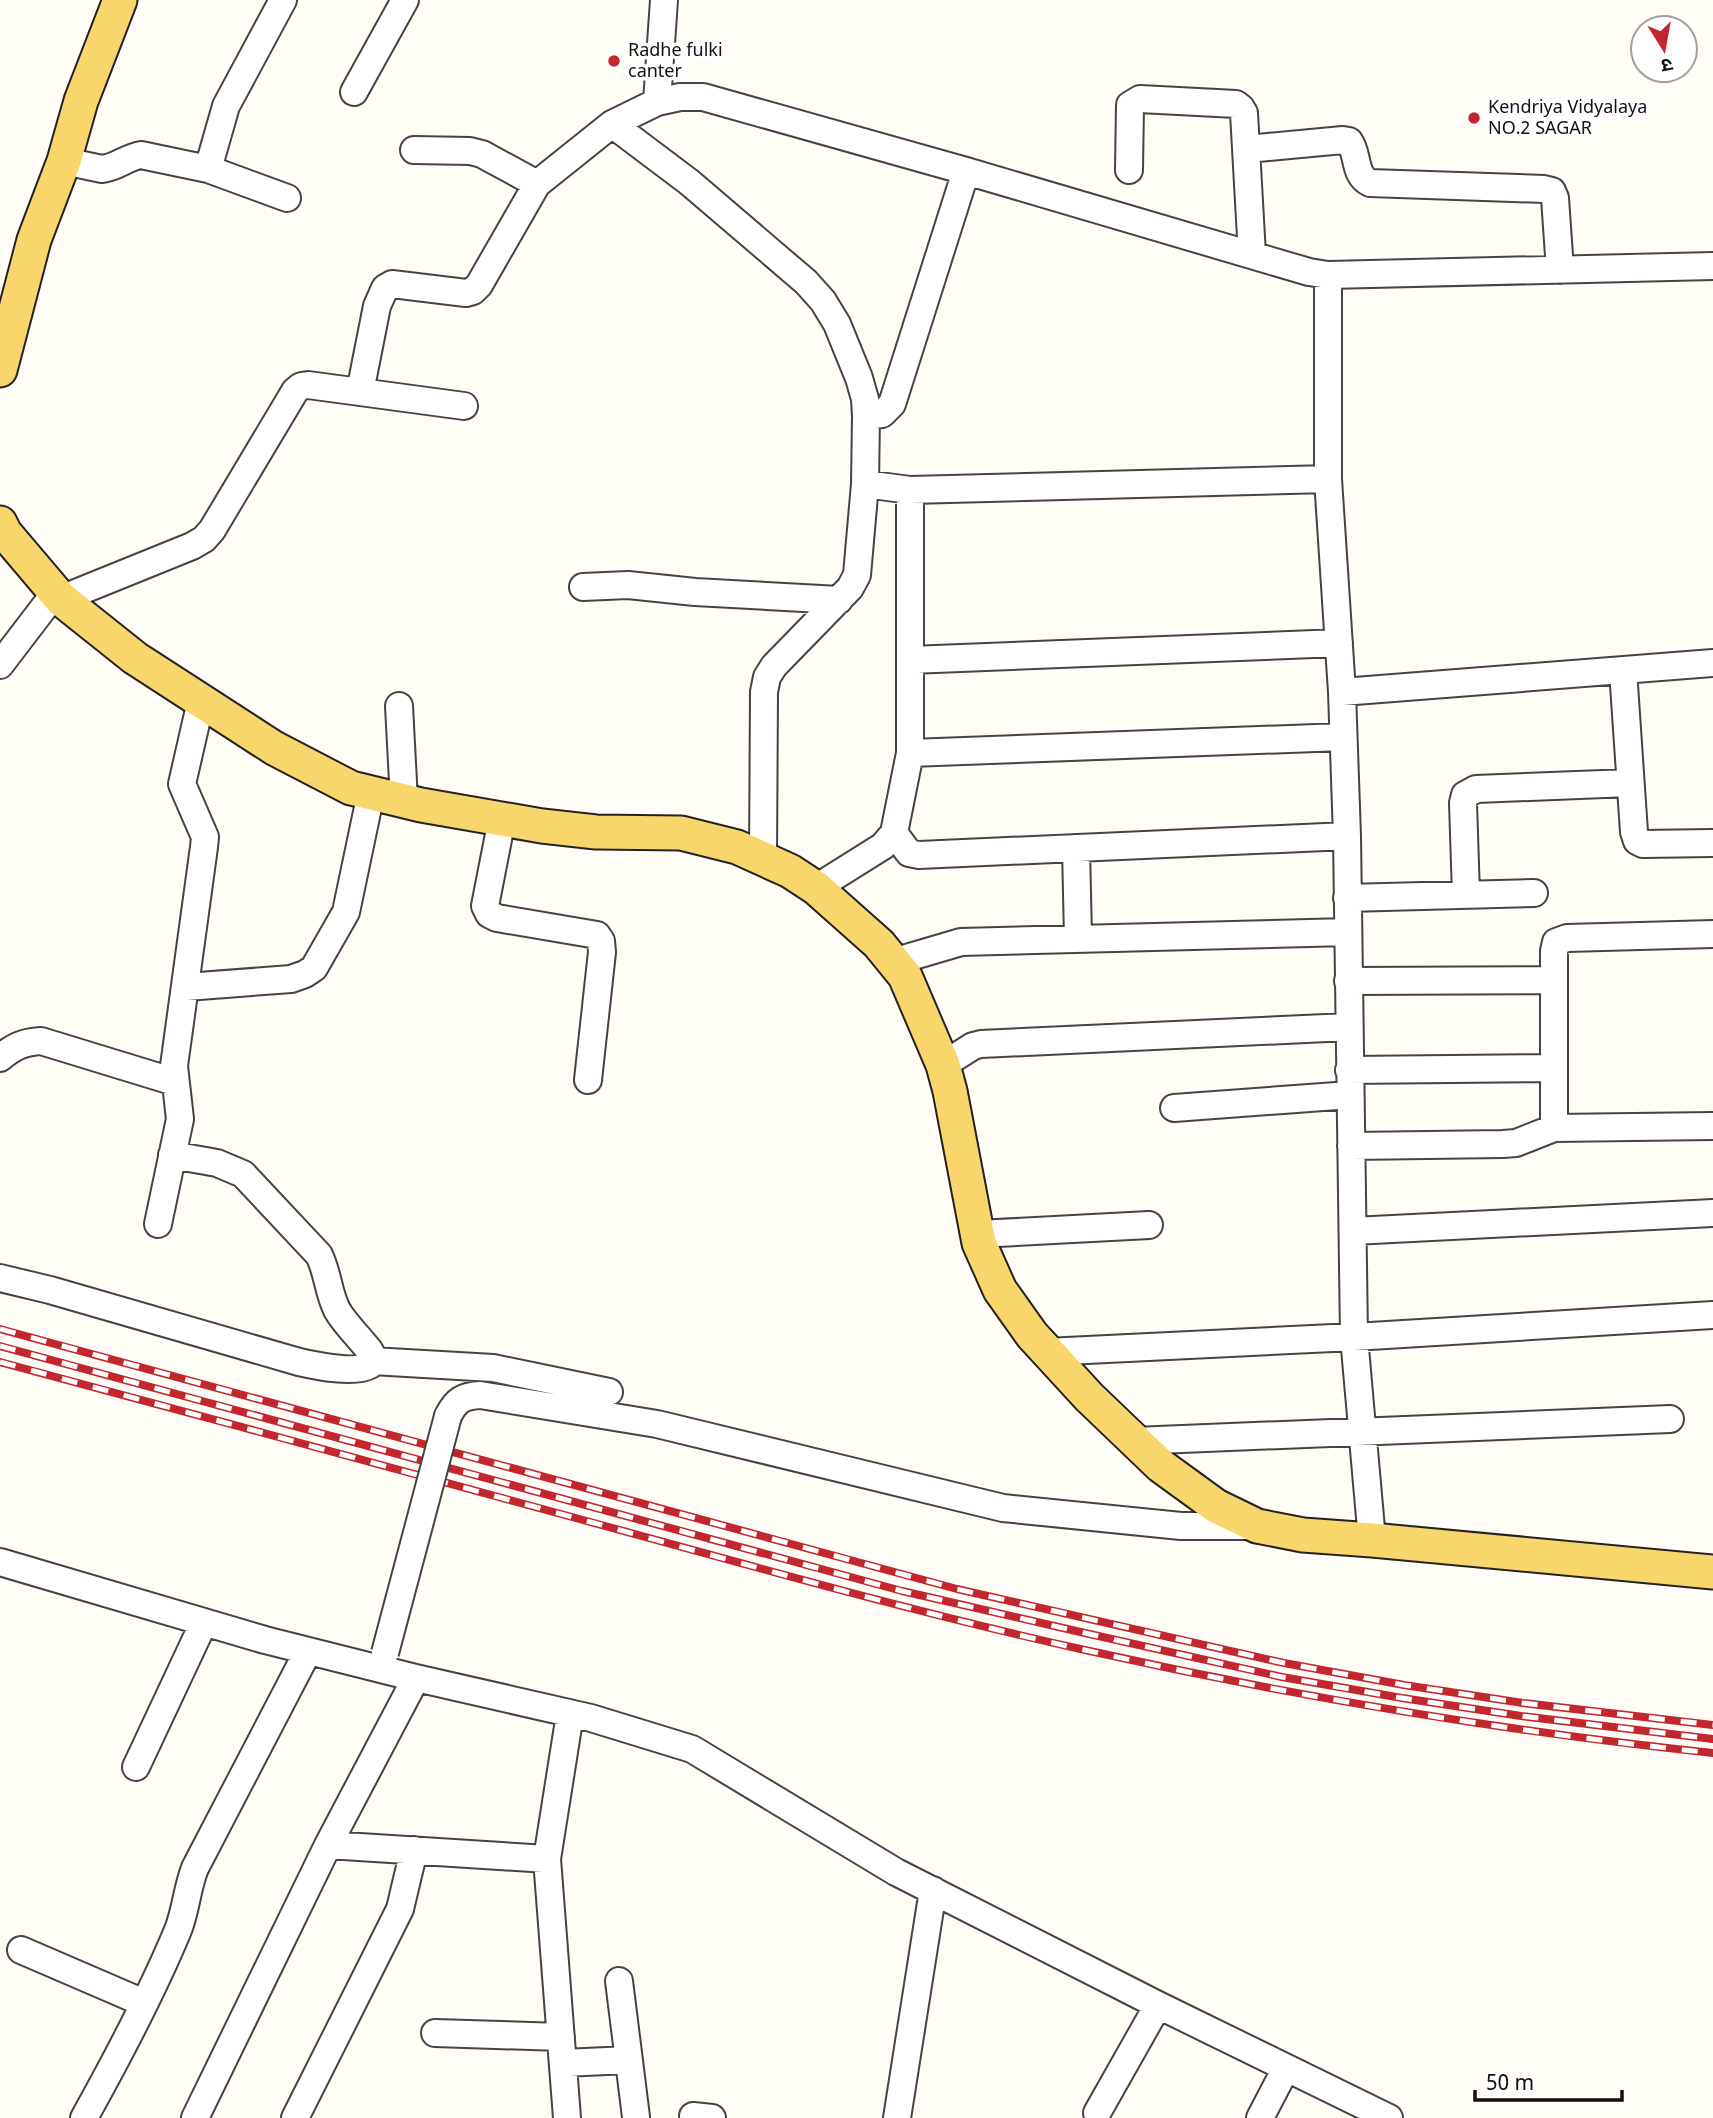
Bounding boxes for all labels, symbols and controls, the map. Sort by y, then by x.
north arrow [1629,14,1699,84]
place label: Radhe fulki canter [628,40,723,84]
text: उ [1658,50,1675,77]
marker: Radhe fulki canter [606,53,622,69]
place label: Kendriya Vidyalaya NO.2 SAGAR [1488,97,1647,141]
marker: Kendriya Vidyalaya NO.2 SAGAR [1466,110,1482,126]
scale bar [1475,2058,1622,2102]
text: 50 m [1486,2071,1534,2099]

